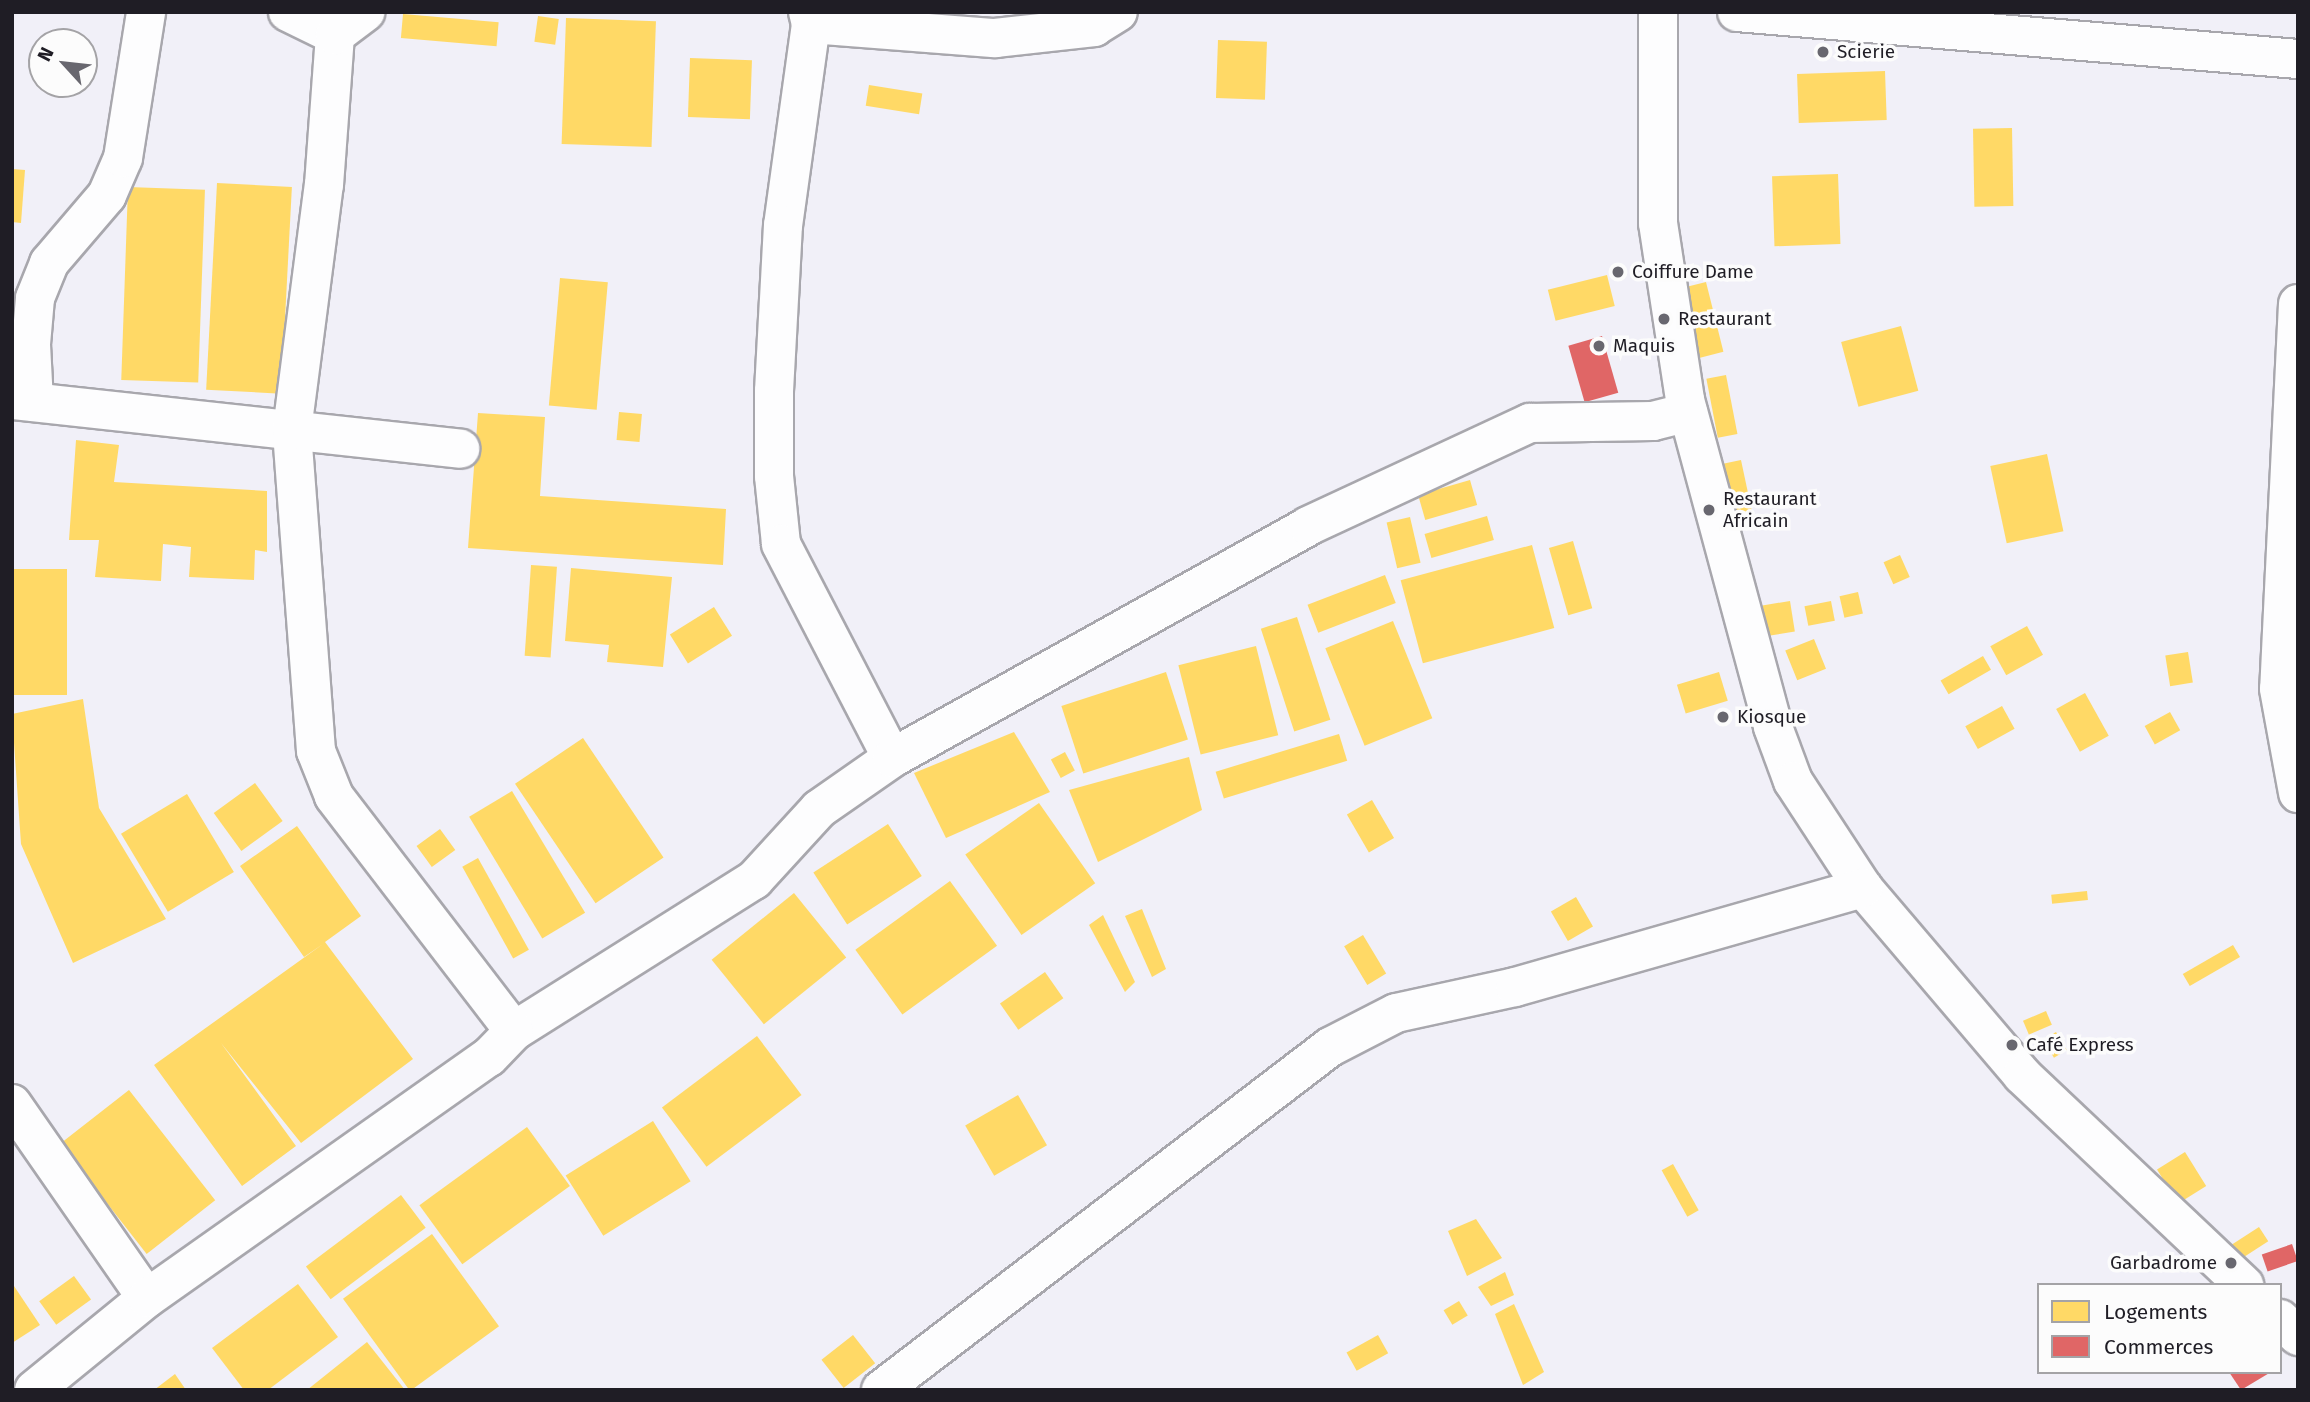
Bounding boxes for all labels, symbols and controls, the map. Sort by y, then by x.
north arrow [28,28,98,98]
place label: Scierie [1837,41,1895,63]
text: N [33,43,59,65]
marker: Scierie [1815,44,1831,60]
place label: Coiffure Dame [1632,261,1754,283]
marker: Coiffure Dame [1610,264,1626,280]
place label: Restaurant [1678,308,1772,330]
marker: Restaurant [1656,311,1672,327]
place label: Maquis [1613,335,1675,357]
marker: Maquis [1591,338,1607,354]
place label: Restaurant Africain [1723,488,1817,532]
marker: Restaurant Africain [1701,502,1717,518]
place label: Kiosque [1737,706,1806,728]
marker: Kiosque [1715,709,1731,725]
place label: Café Express [2026,1034,2134,1056]
marker: Café Express [2004,1037,2020,1053]
place label: Garbadrome [2110,1252,2217,1274]
marker: Garbadrome [2223,1255,2239,1271]
legend [2037,1283,2282,1374]
text: Logements [2104,1299,2207,1325]
text: Commerces [2104,1334,2213,1360]

